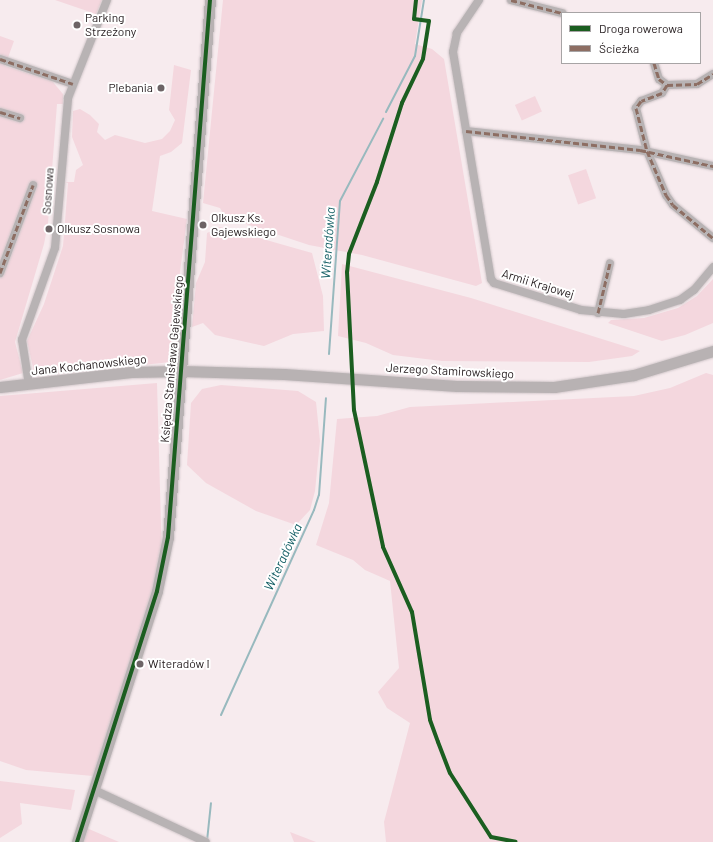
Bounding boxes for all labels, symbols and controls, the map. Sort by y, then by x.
place label: Parking Strzeżony [85,11,136,39]
legend [561,12,701,64]
marker: Parking Strzeżony [72,20,82,30]
text: Droga rowerowa [599,21,683,35]
text: Ścieżka [599,41,639,55]
place label: Plebania [108,81,153,95]
marker: Plebania [156,83,166,93]
street label: Sosnowa [39,167,57,215]
water label: Witeradówka [318,206,338,280]
place label: Olkusz Ks. Gajewskiego [211,211,276,239]
marker: Olkusz Ks. Gajewskiego [198,220,208,230]
place label: Olkusz Sosnowa [57,222,140,236]
marker: Olkusz Sosnowa [44,224,54,234]
street label: Armii Krajowej [500,266,576,302]
street label: Księdza Stanisława Gajewskiego [158,275,186,443]
street label: Jana Kochanowskiego [31,352,147,378]
street label: Jerzego Stamirowskiego [386,360,514,382]
water label: Witeradówka [261,521,305,593]
place label: Witeradów I [148,657,210,671]
marker: Witeradów I [135,659,145,669]

